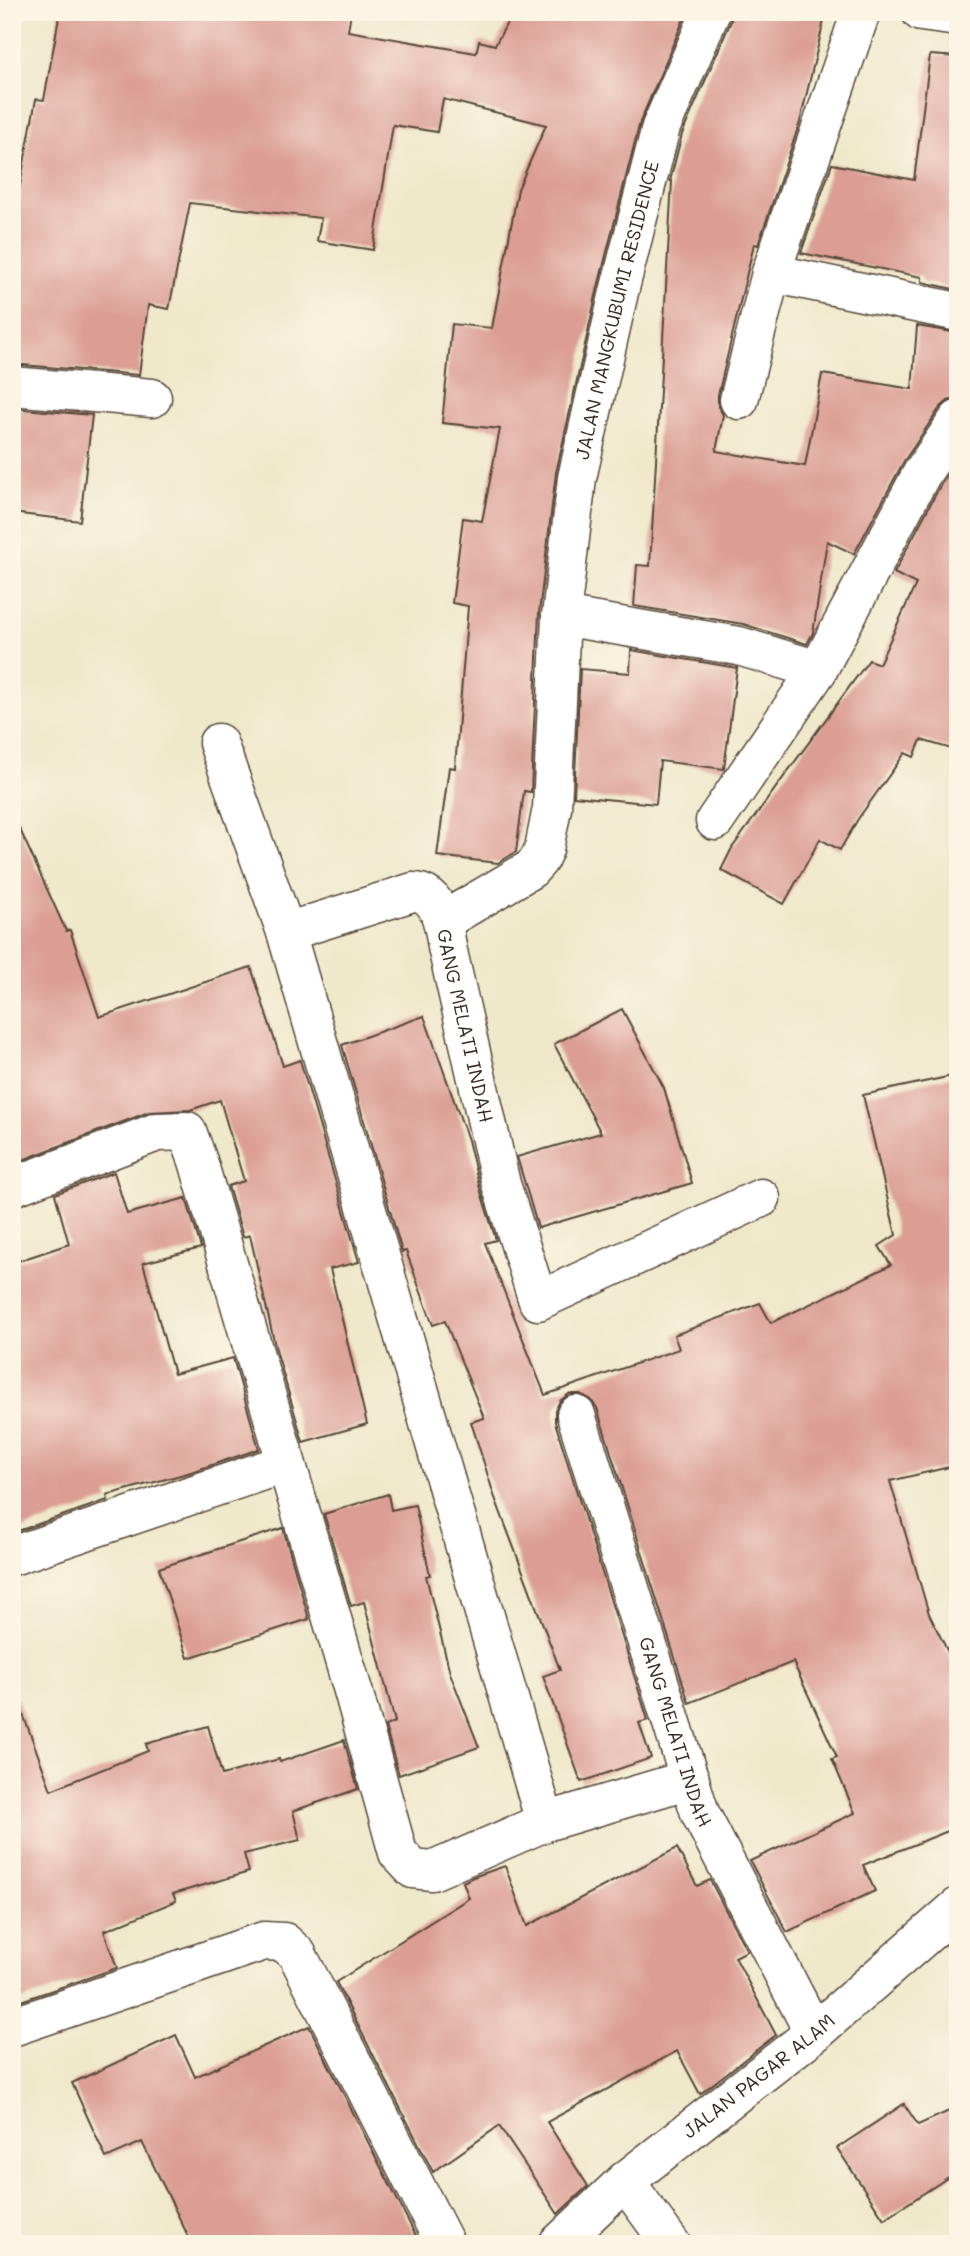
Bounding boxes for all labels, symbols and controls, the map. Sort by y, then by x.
street label: JALAN MANGKUBUMI RESIDENCE [569,158,664,461]
street label: GANG MELATI INDAH [432,927,500,1125]
street label: GANG MELATI INDAH [634,1634,718,1831]
street label: JALAN PAGAR ALAM [677,2008,840,2143]

